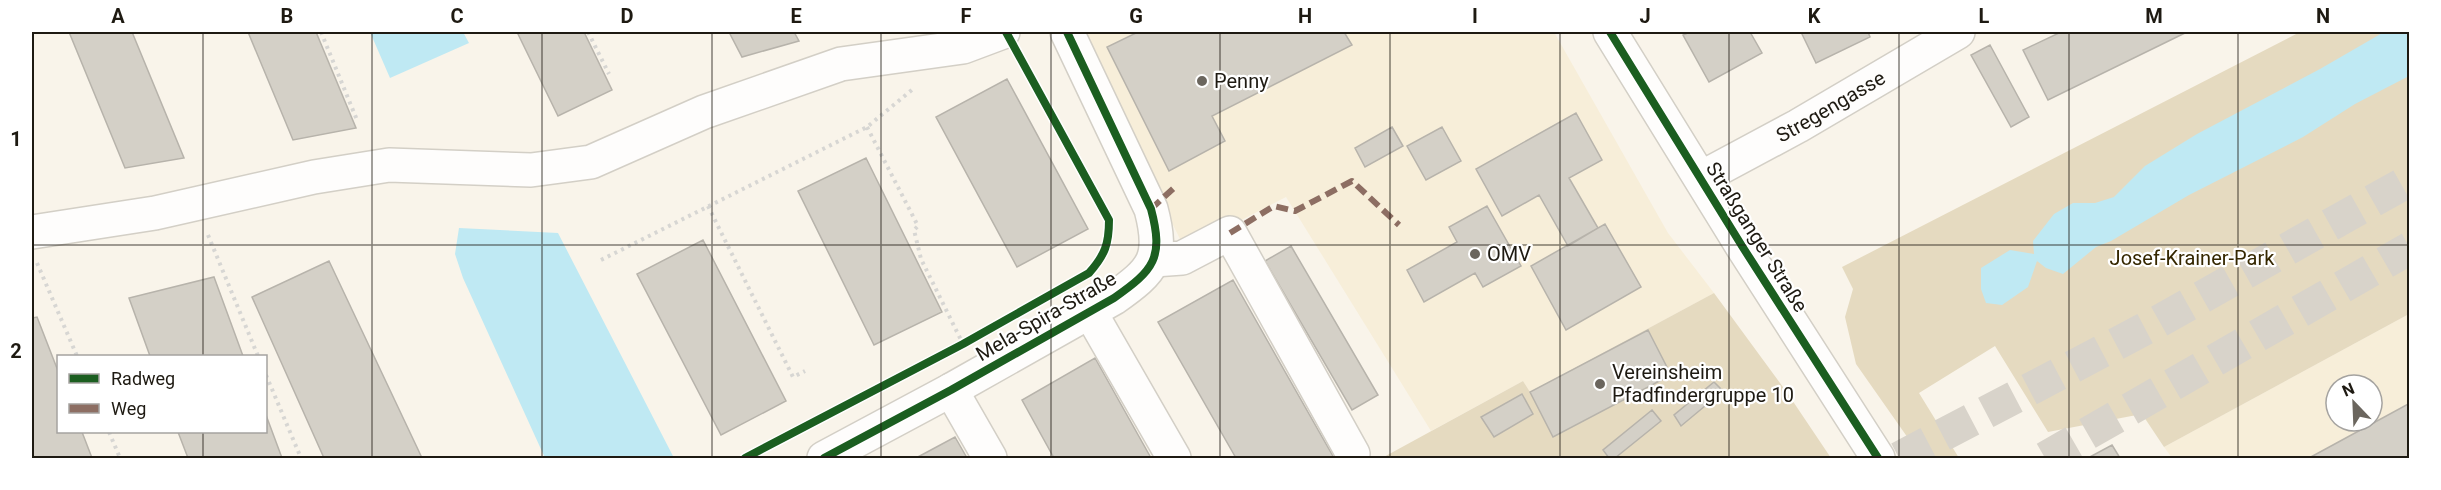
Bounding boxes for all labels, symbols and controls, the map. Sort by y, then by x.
text: A [111,4,125,28]
text: B [281,4,293,28]
text: C [450,4,464,28]
text: D [621,4,634,28]
text: E [790,4,802,28]
text: F [961,4,972,28]
text: G [1129,4,1143,28]
text: H [1298,4,1312,28]
text: I [1472,4,1478,28]
text: J [1639,4,1651,28]
text: K [1808,4,1821,28]
text: L [1979,4,1990,28]
text: M [2145,4,2163,28]
text: N [2316,4,2330,28]
street label: Stregengasse [1772,66,1889,147]
place label: Penny [1214,69,1269,93]
marker: Penny [1195,74,1209,88]
text: 1 [10,127,22,151]
street label: Straßganger Straße [1701,157,1813,317]
place label: OMV [1487,242,1531,266]
park label: Josef-Krainer-Park [2110,246,2275,270]
marker: OMV [1468,247,1482,261]
street label: Mela-Spira-Straße [971,266,1121,366]
text: 2 [10,339,22,363]
legend [57,355,267,433]
place label: Vereinsheim Pfadfindergruppe 10 [1612,360,1794,407]
text: Radweg [111,368,175,389]
north arrow [2324,373,2384,433]
marker: Vereinsheim Pfadfindergruppe 10 [1593,377,1607,391]
text: N [2339,379,2357,401]
text: Weg [111,398,146,419]

